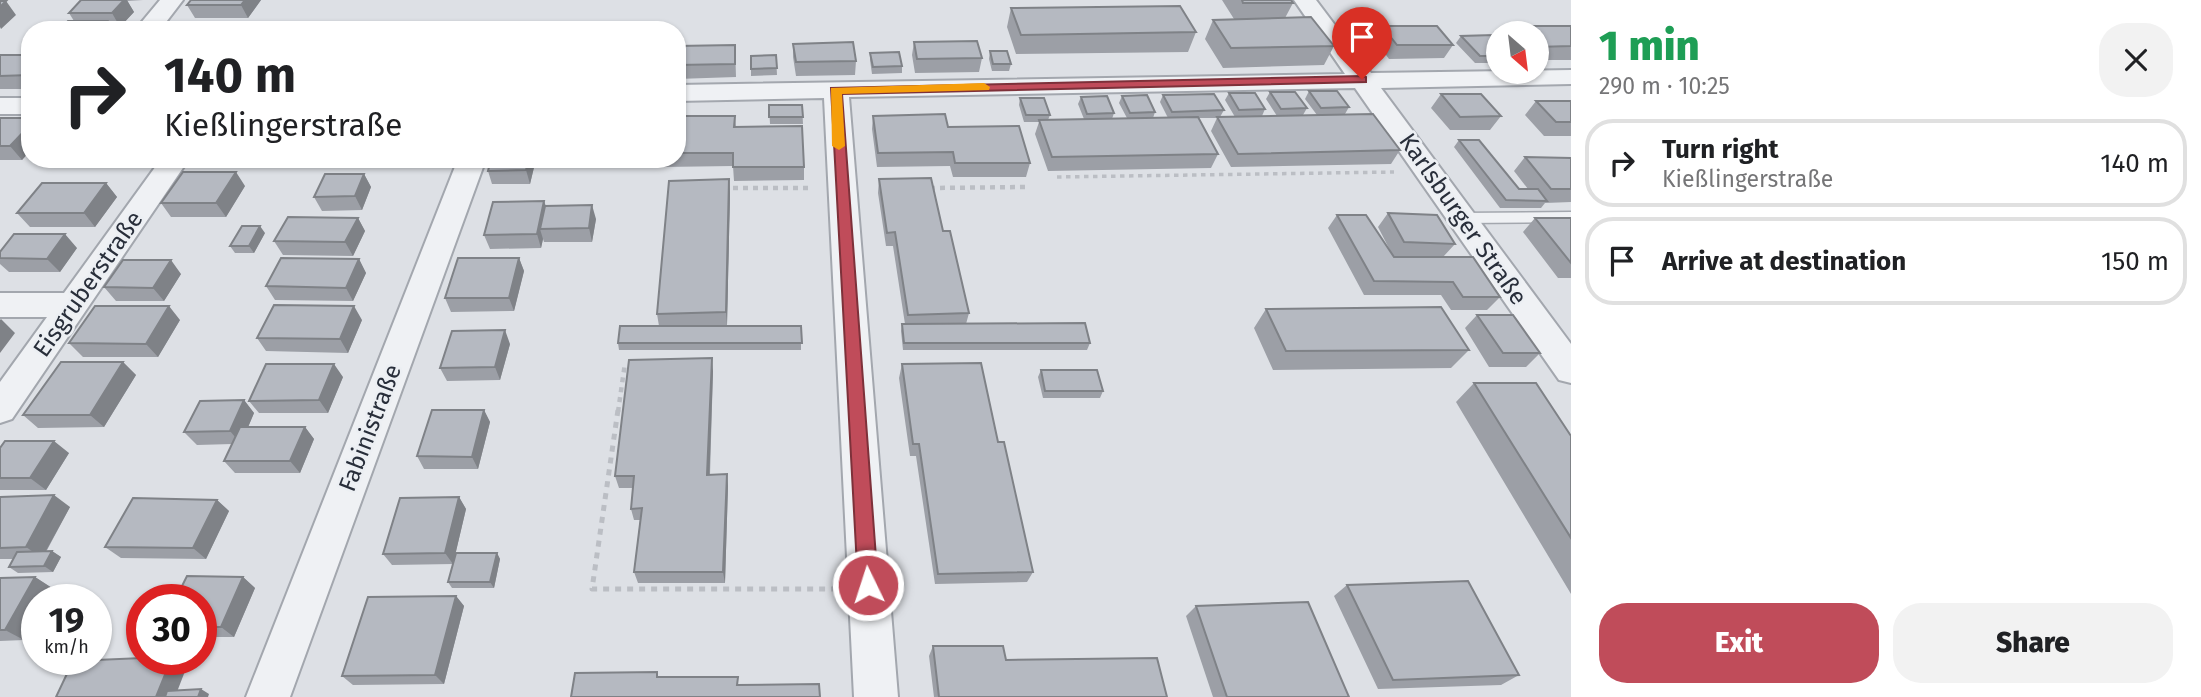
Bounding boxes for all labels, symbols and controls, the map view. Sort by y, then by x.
pin [1332,7,1392,79]
icon: arrive [1343,18,1381,56]
north arrow [1486,21,1549,84]
map controls [1486,21,1549,84]
text: 1 min [1599,21,1700,71]
button: close [2099,23,2173,97]
text: 140 m [164,46,296,105]
icon: right [49,49,140,140]
text: 290 m · 10:25 [1599,72,1730,100]
text: Kießlingerstraße [164,106,402,144]
street label: Karlsburger Straße [1393,128,1533,310]
text: Turn right [1662,134,1779,165]
icon: right [1603,144,1641,182]
text: 140 m [2100,148,2169,179]
text: Kießlingerstraße [1662,165,1833,193]
street label: Eisgruberstraße [27,206,149,362]
icon: arrive [1603,242,1641,280]
text: Arrive at destination [1662,246,1906,277]
text: 150 m [2101,246,2169,277]
street label: Fabinistraße [333,360,407,496]
position arrow [831,548,905,622]
speed limit sign: 30 [126,584,217,675]
text: 19 [49,599,84,641]
button: Exit [1599,603,1879,683]
button: Share [1893,603,2173,683]
text: km/h [44,636,89,658]

